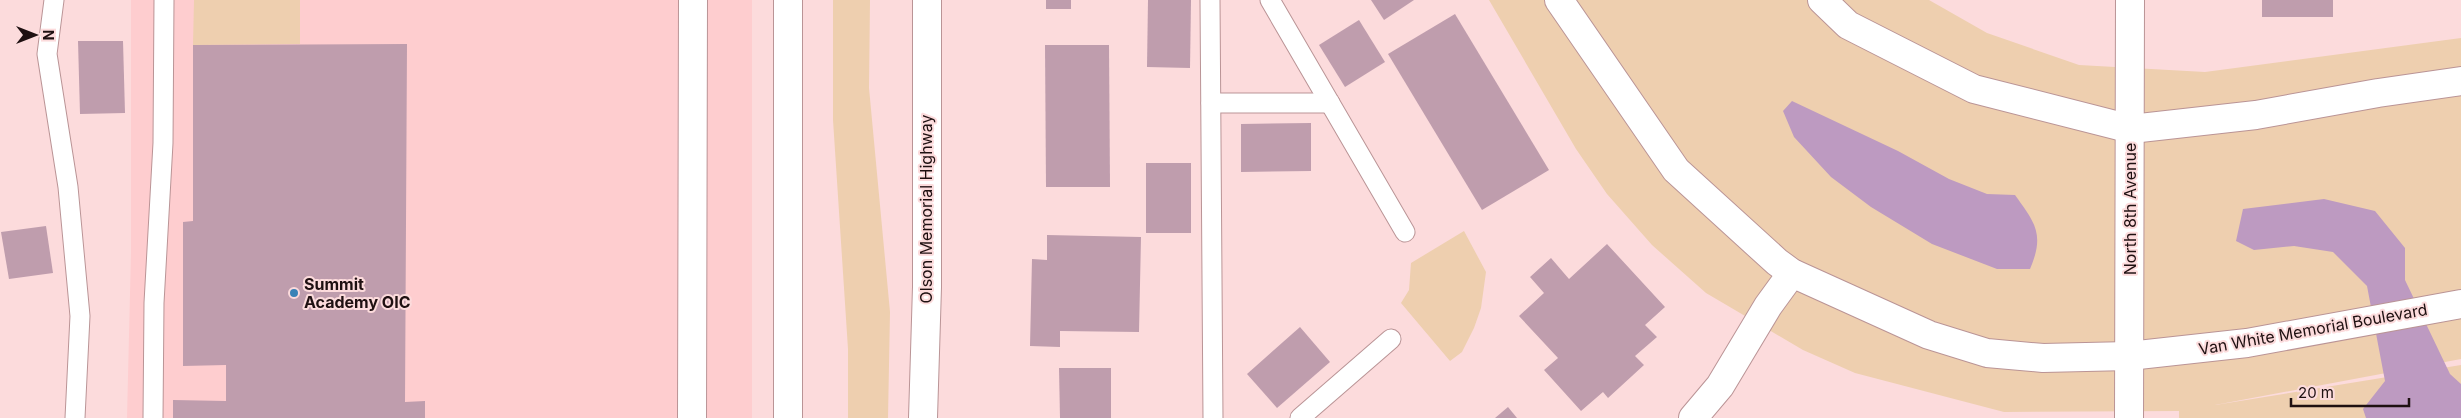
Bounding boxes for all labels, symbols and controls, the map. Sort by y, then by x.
north arrow [10,10,60,60]
text: N [40,30,57,40]
street label: Olson Memorial Highway [916,115,936,303]
street label: North 8th Avenue [2120,143,2140,275]
place label: Summit Academy OIC [304,274,411,312]
marker: Summit Academy OIC [288,287,300,299]
street label: Van White Memorial Boulevard [2197,299,2429,359]
scale bar [2291,376,2408,408]
text: 20 m [2298,383,2334,402]

